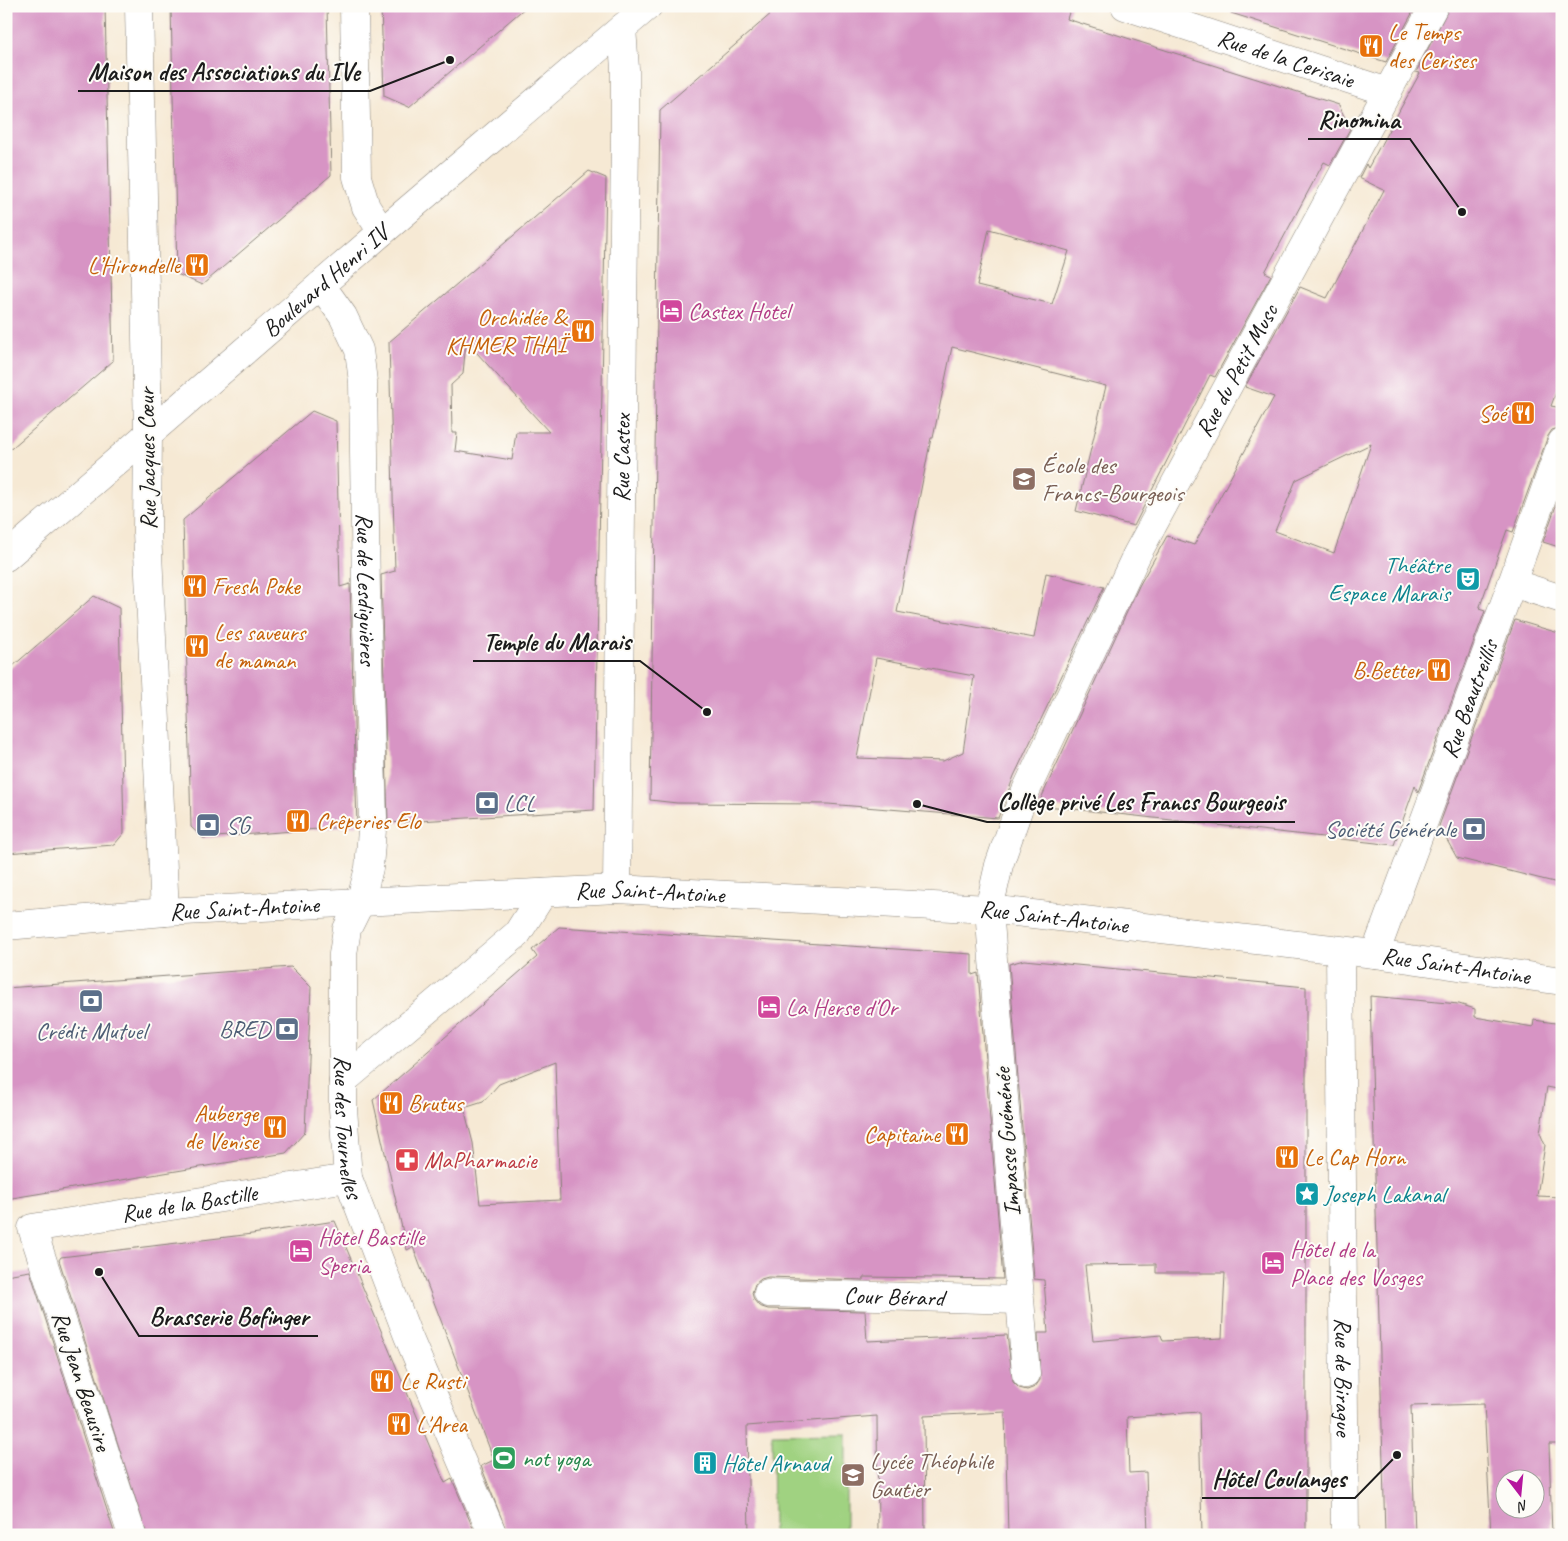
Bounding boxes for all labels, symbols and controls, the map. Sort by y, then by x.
place label: Le Temps des Cerises [1388,17,1477,75]
street label: Rue de la Cerisaie [1214,22,1360,95]
restaurant icon: Le Temps des Cerises [1358,33,1384,59]
callout: Maison des Associations du IVe [78,51,370,91]
text: Maison des Associations du IVe [88,56,362,88]
callout: Rinomina [1308,99,1410,139]
text: Rinomina [1318,104,1402,136]
street label: Boulevard Henri IV [256,216,398,344]
place label: L’Hirondelle [88,250,182,280]
restaurant icon: L’Hirondelle [184,252,210,278]
place label: Castex Hotel [688,296,794,326]
hotel icon: Castex Hotel [658,298,684,324]
street label: Rue du Petit Musc [1188,298,1285,442]
place label: Orchidée & KHMER THAÏ [446,302,571,360]
restaurant icon: Orchidée & KHMER THAÏ [570,318,596,344]
street label: Rue Jacques Cœur [131,385,163,530]
place label: Soé [1478,398,1510,428]
restaurant icon: Soé [1510,400,1536,426]
street label: Rue Castex [606,412,637,502]
place label: École des Francs-Bourgeois [1042,450,1185,508]
school or university icon: École des Francs-Bourgeois [1011,466,1037,492]
street label: Rue de Lesdiguières [350,513,383,668]
place label: Théâtre Espace Marais [1328,550,1452,608]
theatre icon: Théâtre Espace Marais [1455,566,1481,592]
place label: Fresh Poke [212,571,302,601]
restaurant icon: Fresh Poke [182,573,208,599]
place label: Les saveurs de maman [214,617,307,675]
callout: Temple du Marais [473,621,640,661]
text: Temple du Marais [483,626,633,658]
restaurant icon: Les saveurs de maman [184,633,210,659]
street label: Rue Beautreillis [1434,634,1505,762]
place label: B.Better [1352,655,1424,685]
restaurant icon: B.Better [1426,657,1452,683]
callout: Collège privé Les Francs Bourgeois [987,782,1295,822]
text: Collège privé Les Francs Bourgeois [997,786,1287,818]
place label: LCL [504,788,536,818]
bank icon: LCL [474,790,500,816]
place label: Crêperies Elo [316,806,422,836]
restaurant icon: Crêperies Elo [285,808,311,834]
place label: SG [226,810,252,840]
bank icon: SG [195,812,221,838]
place label: Société Générale [1325,814,1458,844]
bank icon: Société Générale [1461,816,1487,842]
street label: Rue Saint-Antoine [574,874,727,910]
street label: Rue Saint-Antoine [169,889,322,927]
street label: Rue Saint-Antoine [979,894,1132,940]
street label: Rue Saint-Antoine [1380,940,1534,992]
bank icon: Crédit Mutuel [78,988,104,1014]
place label: La Herse d'Or [786,992,899,1022]
hotel icon: La Herse d'Or [756,994,782,1020]
place label: BRED [219,1014,272,1044]
place label: Crédit Mutuel [36,1016,150,1046]
bank icon: BRED [274,1016,300,1042]
street label: Rue des Tournelles [328,1056,370,1206]
street label: Impasse Guéménée [987,1065,1027,1217]
place label: Brutus [408,1088,465,1118]
restaurant icon: Brutus [378,1090,404,1116]
place label: Auberge de Venise [185,1098,260,1156]
restaurant icon: Auberge de Venise [262,1114,288,1140]
place label: Capitaine [864,1119,942,1149]
restaurant icon: Capitaine [944,1121,970,1147]
place label: Le Cap Horn [1304,1142,1407,1172]
restaurant icon: Le Cap Horn [1274,1144,1300,1170]
place label: MaPharmacie [424,1145,539,1175]
pharmacy icon: MaPharmacie [394,1147,420,1173]
street label: Rue de la Bastille [119,1177,261,1229]
place label: Joseph Lakanal [1323,1179,1449,1209]
place icon: Joseph Lakanal [1294,1181,1320,1207]
place label: Hôtel Bastille Speria [318,1222,426,1280]
place label: Hôtel de la Place des Vosges [1290,1234,1424,1292]
hotel icon: Hôtel Bastille Speria [288,1238,314,1264]
hotel icon: Hôtel de la Place des Vosges [1260,1250,1286,1276]
street label: Cour Bérard [843,1280,948,1313]
callout: Brasserie Bofinger [139,1296,318,1336]
text: Brasserie Bofinger [150,1301,311,1333]
street label: Rue Jean Beausire [45,1307,119,1457]
street label: Rue de Birague [1328,1318,1359,1439]
place label: Le Rusti [400,1366,469,1396]
restaurant icon: Le Rusti [369,1368,395,1394]
place label: L'Area [416,1409,468,1439]
restaurant icon: L'Area [386,1411,412,1437]
place label: not yoga [522,1443,592,1473]
sports icon: not yoga [491,1445,517,1471]
place label: Lycée Théophile Gautier [870,1446,995,1504]
place label: Hôtel Arnaud [722,1448,833,1478]
building icon: Hôtel Arnaud [692,1450,718,1476]
callout: Hôtel Coulanges [1202,1458,1355,1498]
school or university icon: Lycée Théophile Gautier [840,1462,866,1488]
text: Hôtel Coulanges [1212,1463,1348,1495]
north arrow [1496,1468,1546,1518]
text: N [1515,1497,1530,1516]

